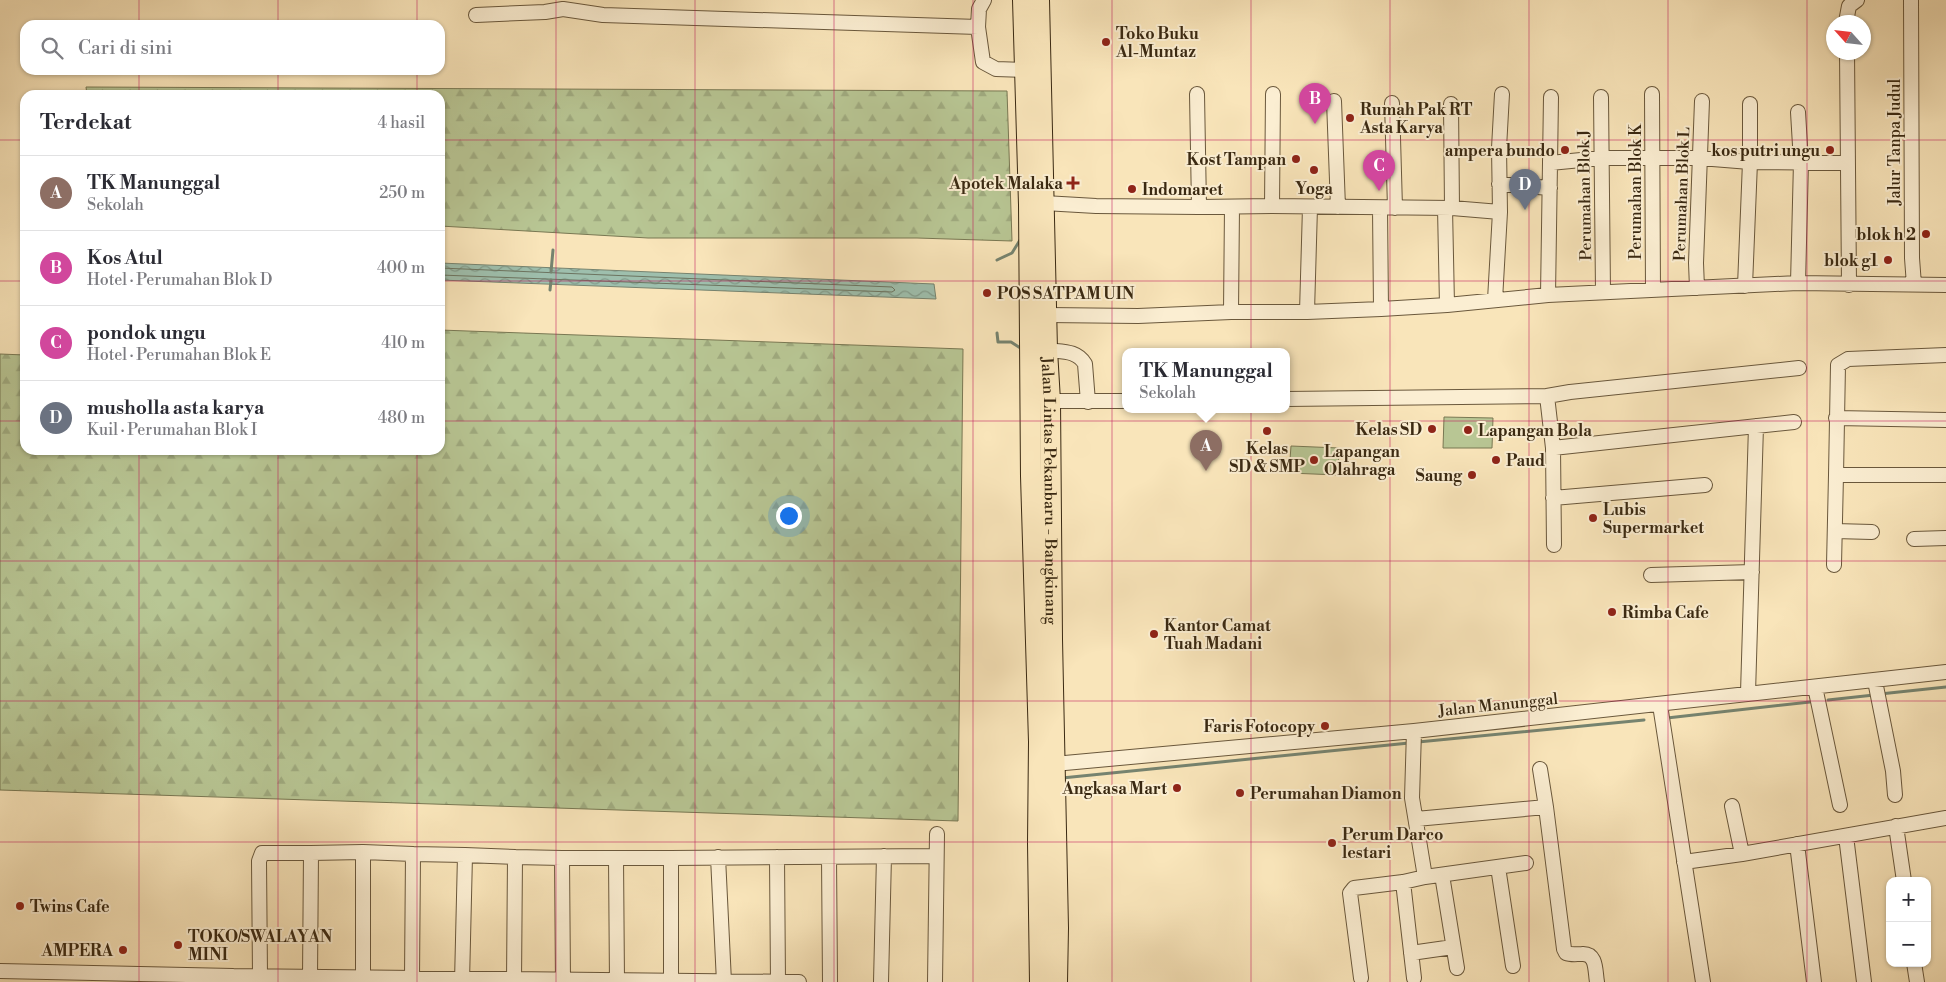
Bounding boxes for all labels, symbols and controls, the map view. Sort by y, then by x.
north arrow [1826,15,1871,60]
search box [20,20,445,75]
place label: Toko Buku Al-Muntaz [1115,24,1199,62]
icon: search [38,34,66,62]
text: Cari di sini [78,36,173,60]
marker: Toko Buku Al-Muntaz [1100,36,1112,48]
street label: Jalur Tanpa Judul [1885,79,1905,206]
pin: B [1299,83,1331,124]
place label: Rumah Pak RT Asta Karya [1359,100,1473,138]
text: Terdekat [40,110,131,136]
marker: Rumah Pak RT Asta Karya [1344,112,1356,124]
text: 4 hasil [378,113,425,133]
street label: Perumahan Blok K [1626,123,1646,260]
street label: Perumahan Blok L [1670,126,1694,261]
street label: Perumahan Blok J [1574,129,1596,261]
place label: ampera bundo [1445,141,1555,161]
place label: kos putri ungu [1711,141,1820,161]
marker: ampera bundo [1559,144,1571,156]
marker: kos putri ungu [1824,144,1836,156]
place label: Kost Tampan [1186,150,1286,170]
pin: C [1363,150,1395,191]
marker: Kost Tampan [1290,153,1302,165]
marker: Yoga [1308,164,1320,176]
pin: D [1509,169,1541,210]
text: TK Manunggal [87,171,220,195]
place label: Apotek Malaka [948,174,1063,194]
marker: Apotek Malaka [1067,177,1079,189]
place label: Yoga [1295,179,1333,199]
place label: Indomaret [1142,180,1223,200]
text: A [50,183,62,203]
text: 250 m [379,183,425,203]
marker: Indomaret [1126,183,1138,195]
text: Sekolah [87,195,144,215]
place label: blok h 2 [1856,225,1916,245]
marker: blok h 2 [1920,228,1932,240]
text: Kos Atul [87,246,163,270]
place label: blok g1 [1824,251,1878,271]
marker: blok g1 [1882,254,1894,266]
text: B [50,258,62,278]
text: 400 m [377,258,425,278]
text: Hotel · Perumahan Blok D [87,270,272,290]
place label: POS SATPAM UIN [997,284,1135,304]
marker: POS SATPAM UIN [981,287,993,299]
text: pondok ungu [87,321,206,345]
text: C [50,333,62,353]
text: 410 m [381,333,425,353]
text: Hotel · Perumahan Blok E [87,345,271,365]
popup [1122,348,1290,413]
street label: Jalan Lintas Pekanbaru - Bangkinang [1036,355,1061,626]
text: TK Manunggal [1139,359,1273,383]
text: Sekolah [1139,383,1196,403]
text: musholla asta karya [87,396,264,420]
text: D [50,408,62,428]
text: 480 m [378,408,425,428]
text: Kuil · Perumahan Blok I [87,420,257,440]
place label: Kelas SD [1355,420,1422,440]
place label: Lapangan Bola [1478,421,1592,441]
marker: Kelas SD [1426,423,1438,435]
marker: Lapangan Bola [1462,424,1474,436]
marker: Kelas SD & SMP [1261,425,1273,437]
pin: A [1190,430,1222,471]
place label: Kelas SD & SMP [1229,439,1306,477]
place label: Lapangan Olahraga [1324,442,1400,480]
place label: Paud [1506,451,1545,471]
marker: Lapangan Olahraga [1308,454,1320,466]
marker: Paud [1490,454,1502,466]
place label: Saung [1416,466,1463,486]
marker: Saung [1466,469,1478,481]
place label: Lubis Supermarket [1603,500,1704,538]
your location [776,503,802,529]
marker: Lubis Supermarket [1587,512,1599,524]
place label: Rimba Cafe [1622,603,1709,623]
marker: Rimba Cafe [1606,606,1618,618]
place label: Kantor Camat Tuah Madani [1164,616,1271,654]
marker: Kantor Camat Tuah Madani [1148,628,1160,640]
street label: Jalan Manunggal [1436,689,1559,721]
place label: Faris Fotocopy [1203,717,1316,737]
marker: Faris Fotocopy [1319,720,1331,732]
place label: Angkasa Mart [1061,779,1167,799]
marker: Angkasa Mart [1171,782,1183,794]
place label: Perumahan Diamon [1250,784,1402,804]
marker: Perumahan Diamon [1234,787,1246,799]
place label: Perum Darco lestari [1342,825,1443,863]
marker: Perum Darco lestari [1326,837,1338,849]
map controls [1886,877,1931,967]
button: + [1886,877,1931,922]
place label: Twins Cafe [30,897,110,917]
marker: Twins Cafe [14,900,26,912]
button: − [1886,922,1931,967]
place label: TOKO/SWALAYAN MINI [188,927,333,965]
marker: TOKO/SWALAYAN MINI [172,939,184,951]
place label: AMPERA [40,941,114,961]
marker: AMPERA [117,944,129,956]

